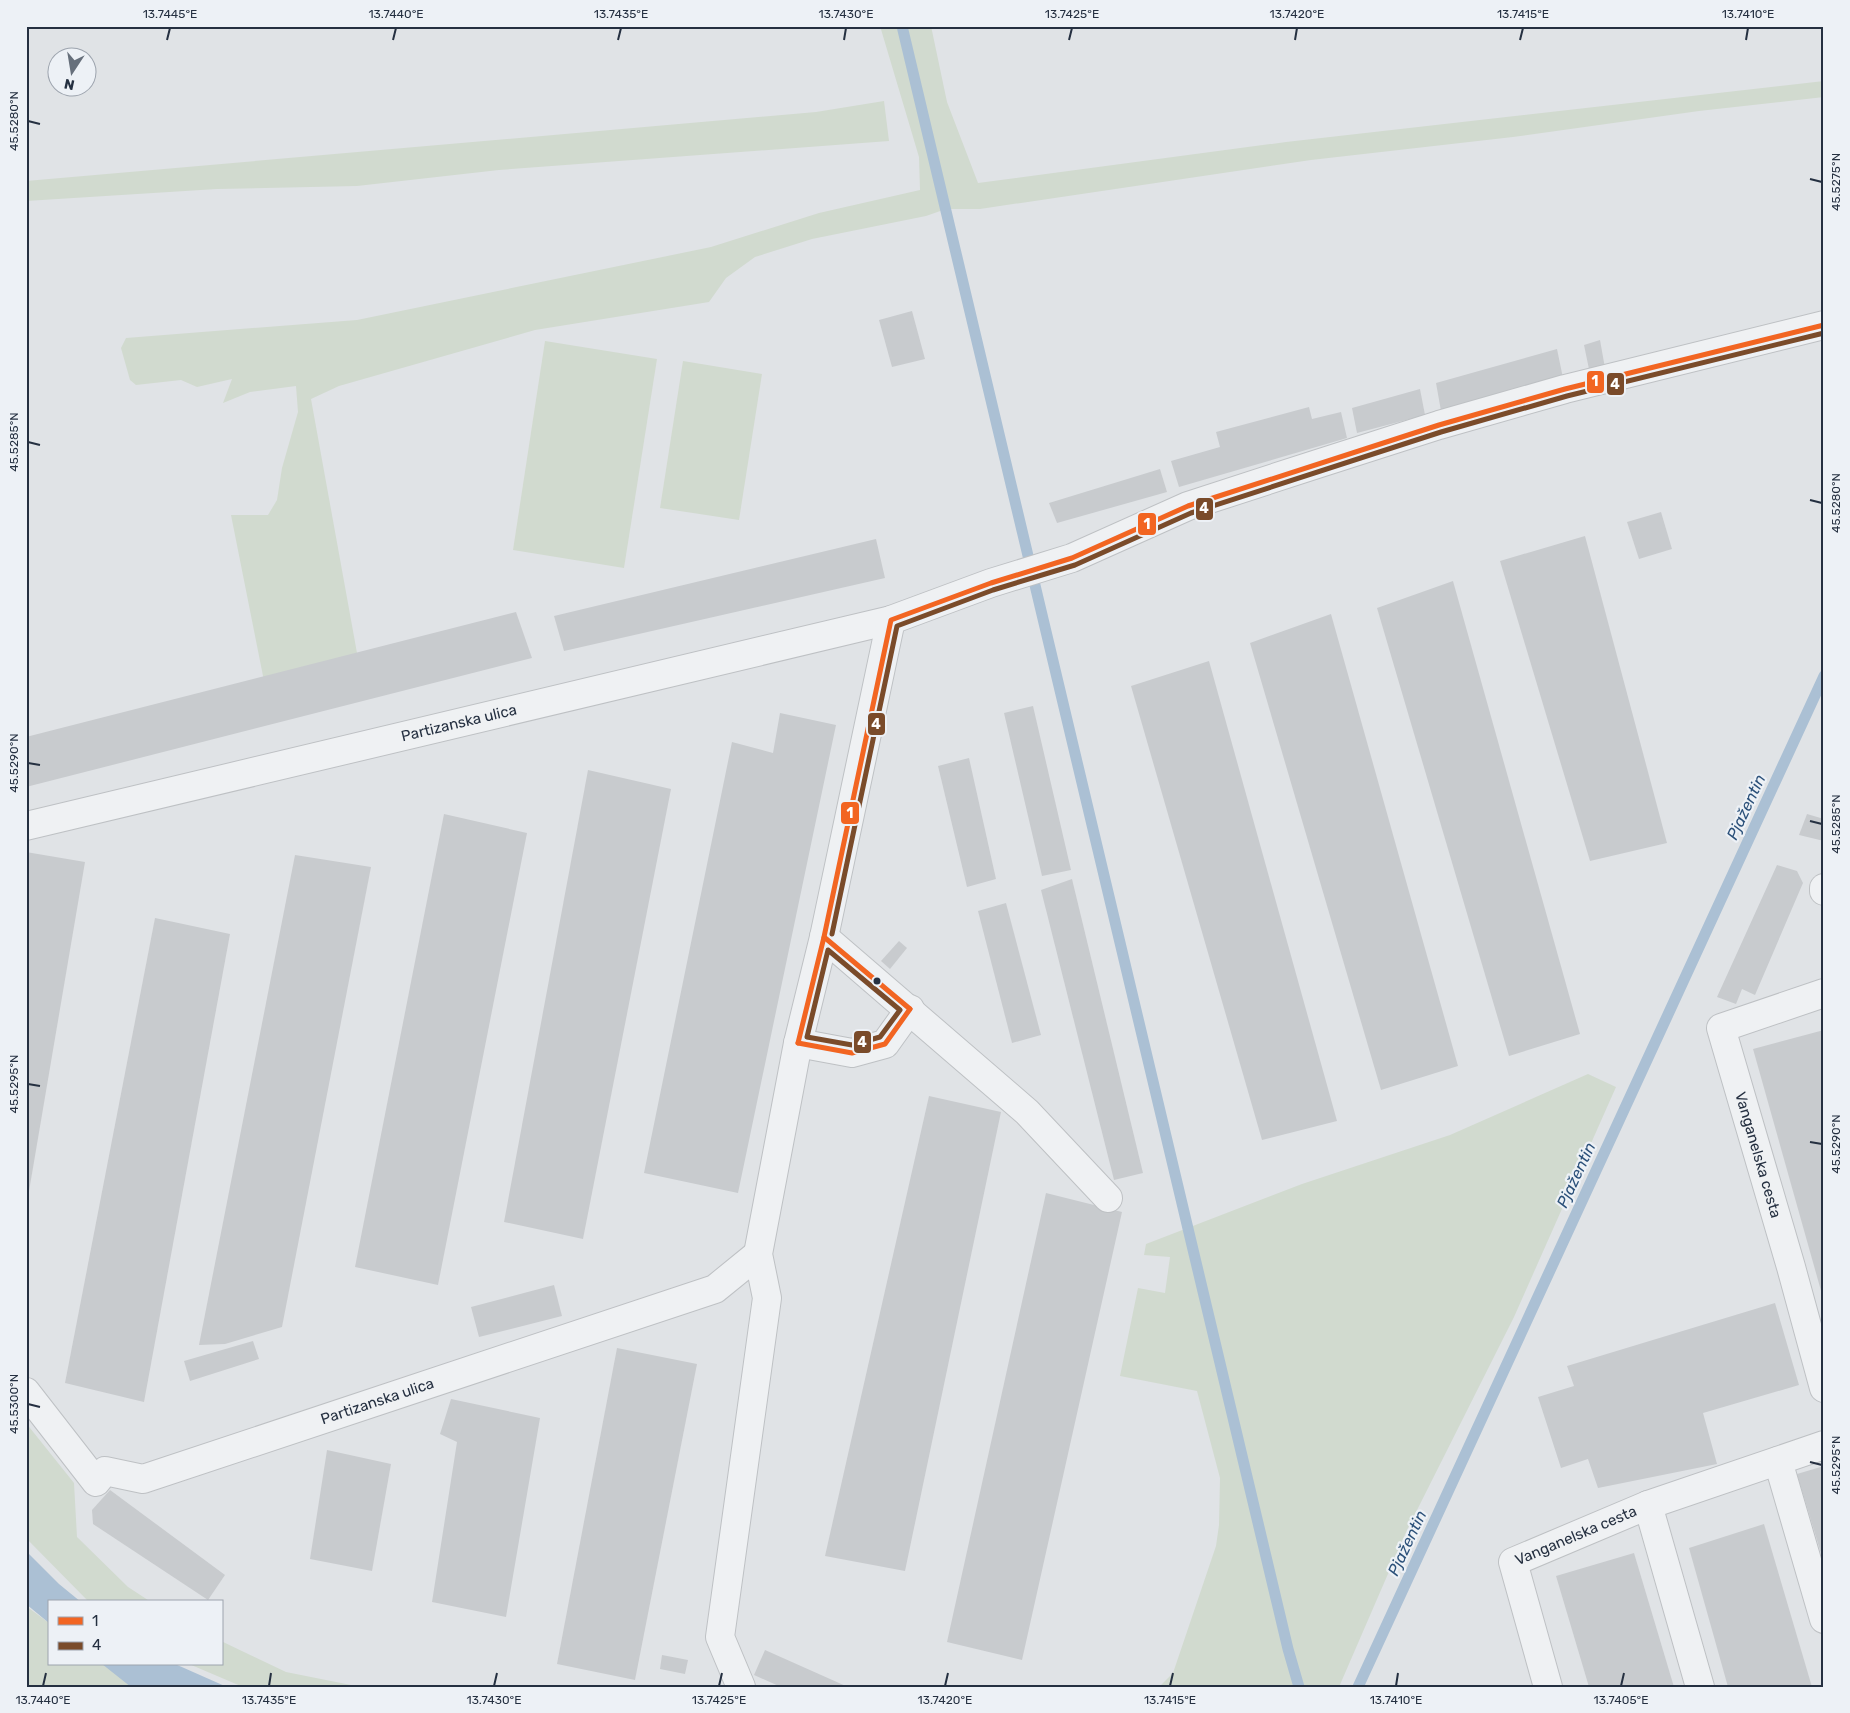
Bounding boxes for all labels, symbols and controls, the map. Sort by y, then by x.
text: 13.7445°E [143,7,197,21]
text: 13.7440°E [368,7,424,21]
text: 13.7435°E [594,7,648,21]
text: 13.7430°E [819,7,873,21]
text: 13.7425°E [1045,7,1099,21]
text: 13.7420°E [1270,7,1324,21]
text: 13.7415°E [1497,7,1549,21]
text: 13.7410°E [1722,7,1774,21]
north arrow [48,48,98,98]
text: N [63,75,76,94]
text: 45.5280°N [7,91,21,151]
text: 45.5275°N [1829,153,1843,211]
line badge: 1 [1586,370,1605,394]
line badge: 4 [1606,372,1625,396]
text: 1 [1592,373,1599,390]
text: 4 [1610,376,1620,393]
text: 45.5285°N [7,412,21,472]
text: 45.5280°N [1829,473,1843,533]
line badge: 4 [1195,497,1214,521]
text: 4 [1199,500,1209,517]
line badge: 1 [1137,512,1157,536]
text: 1 [1144,516,1151,533]
street label: Partizanska ulica [399,700,518,745]
line badge: 4 [867,712,886,736]
text: 4 [871,716,881,733]
text: 45.5290°N [7,733,21,793]
water label: Pjažentin [1723,771,1769,843]
text: 45.5285°N [1829,794,1843,854]
line badge: 1 [840,801,860,825]
text: 1 [847,805,854,822]
unlabelled marker [872,976,882,986]
line badge: 4 [853,1030,872,1054]
text: 4 [857,1034,867,1051]
text: 45.5295°N [7,1055,21,1113]
street label: Vanganelska cesta [1731,1090,1785,1220]
text: 45.5290°N [1829,1114,1843,1174]
water label: Pjažentin [1553,1139,1599,1211]
text: 45.5300°N [7,1374,21,1434]
street label: Partizanska ulica [318,1374,436,1428]
text: 45.5295°N [1829,1436,1843,1494]
street label: Vanganelska cesta [1512,1502,1639,1569]
water label: Pjažentin [1384,1507,1430,1579]
legend [48,1600,222,1666]
text: 1 [92,1612,98,1630]
text: 4 [92,1636,101,1654]
text: 13.7440°E [15,1693,71,1707]
text: 13.7435°E [242,1693,296,1707]
text: 13.7430°E [467,1693,521,1707]
text: 13.7425°E [692,1693,746,1707]
text: 13.7420°E [918,1693,972,1707]
text: 13.7415°E [1144,1693,1196,1707]
text: 13.7410°E [1370,1693,1422,1707]
text: 13.7405°E [1594,1693,1648,1707]

